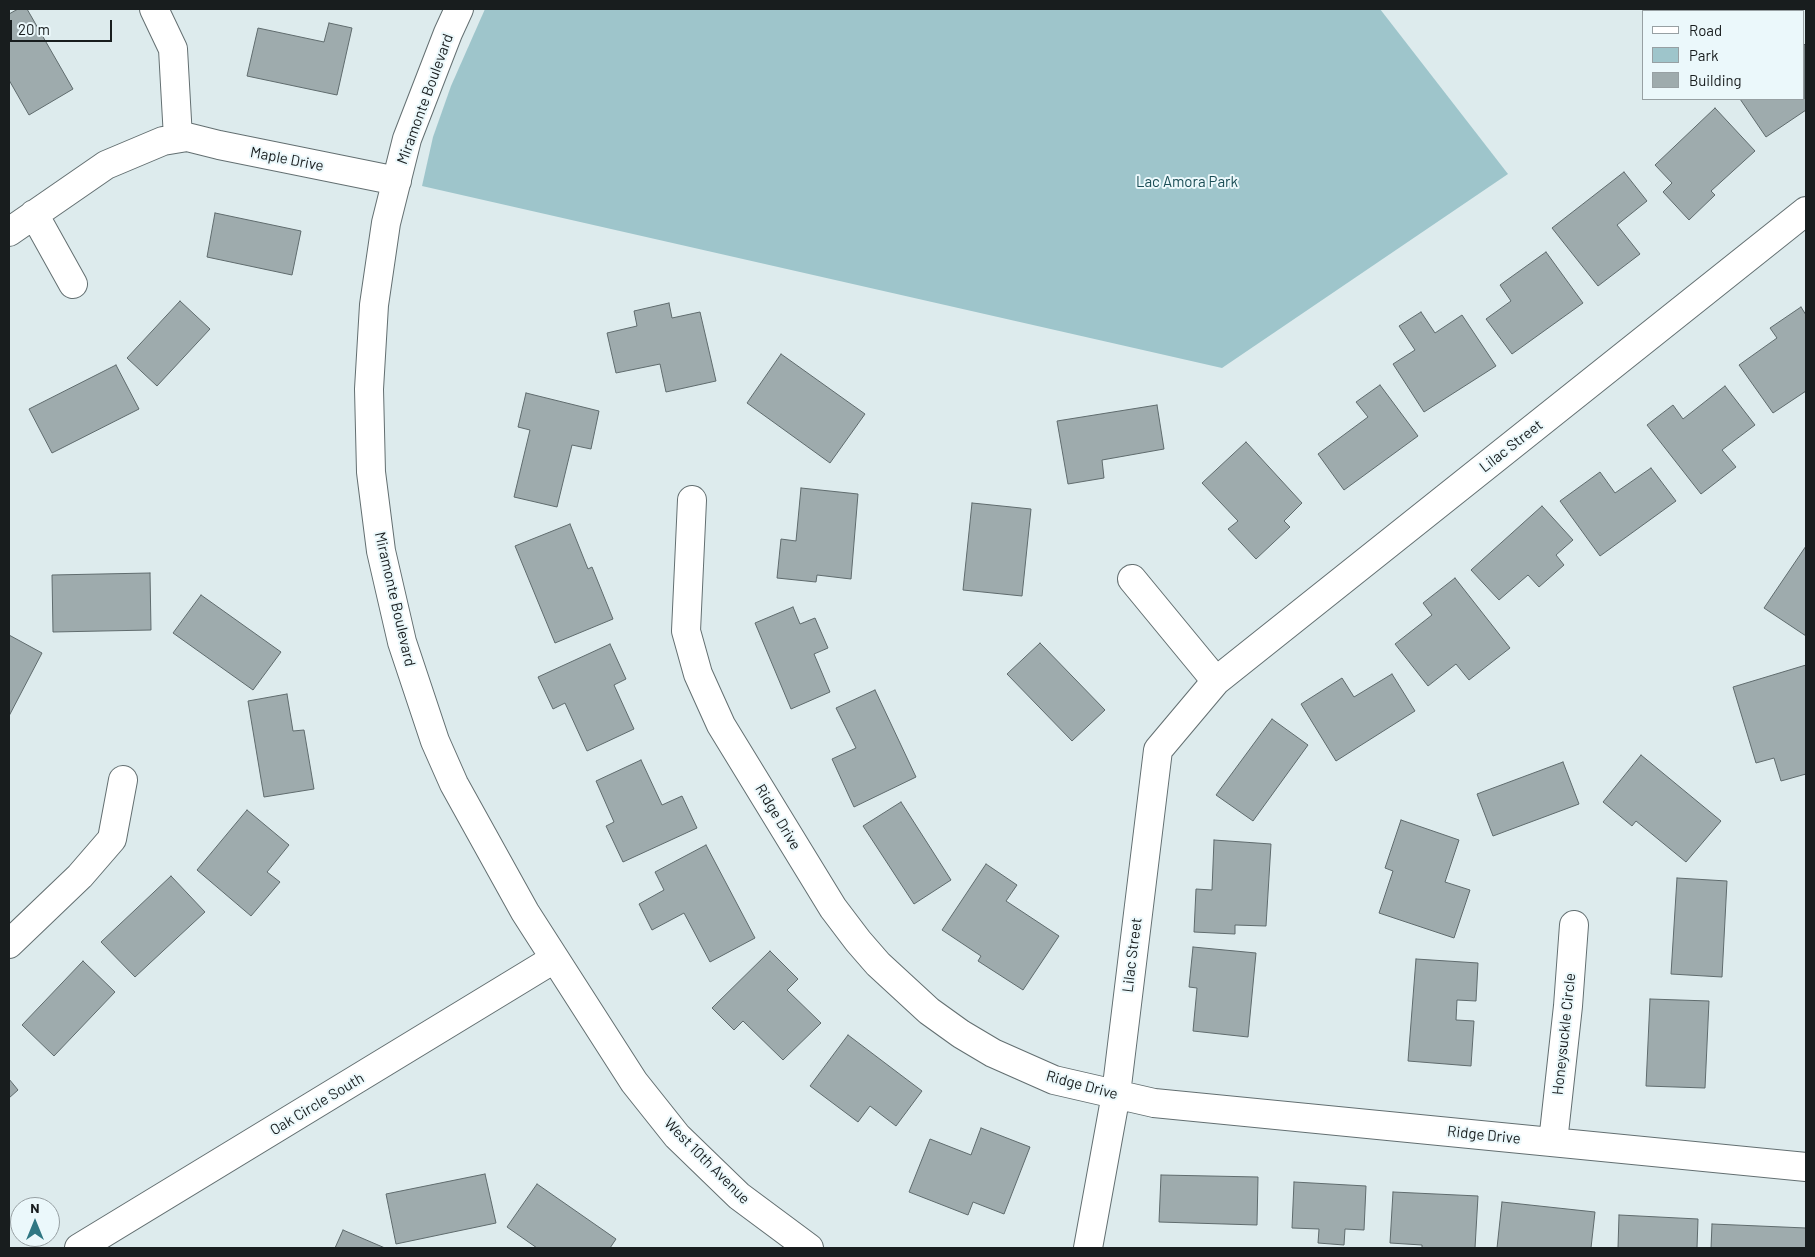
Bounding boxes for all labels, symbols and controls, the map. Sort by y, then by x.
scale bar [12,10,115,42]
legend [1642,10,1805,100]
text: 20 m [18,20,50,38]
text: Road [1689,21,1722,39]
street label: Miramonte Boulevard [393,31,457,167]
text: Park [1689,46,1718,64]
text: Building [1689,71,1742,89]
street label: Maple Drive [249,143,325,175]
park label: Lac Amora Park [1136,173,1238,191]
street label: Lilac Street [1476,416,1546,476]
street label: Miramonte Boulevard [371,530,419,668]
street label: Ridge Drive [751,781,805,853]
street label: Lilac Street [1118,917,1146,993]
street label: Honeysuckle Circle [1549,972,1579,1096]
street label: Ridge Drive [1044,1067,1120,1103]
street label: Oak Circle South [267,1069,367,1139]
street label: West 10th Avenue [660,1114,754,1208]
street label: Ridge Drive [1446,1122,1522,1148]
north arrow [10,1197,60,1247]
text: N [30,1199,40,1216]

